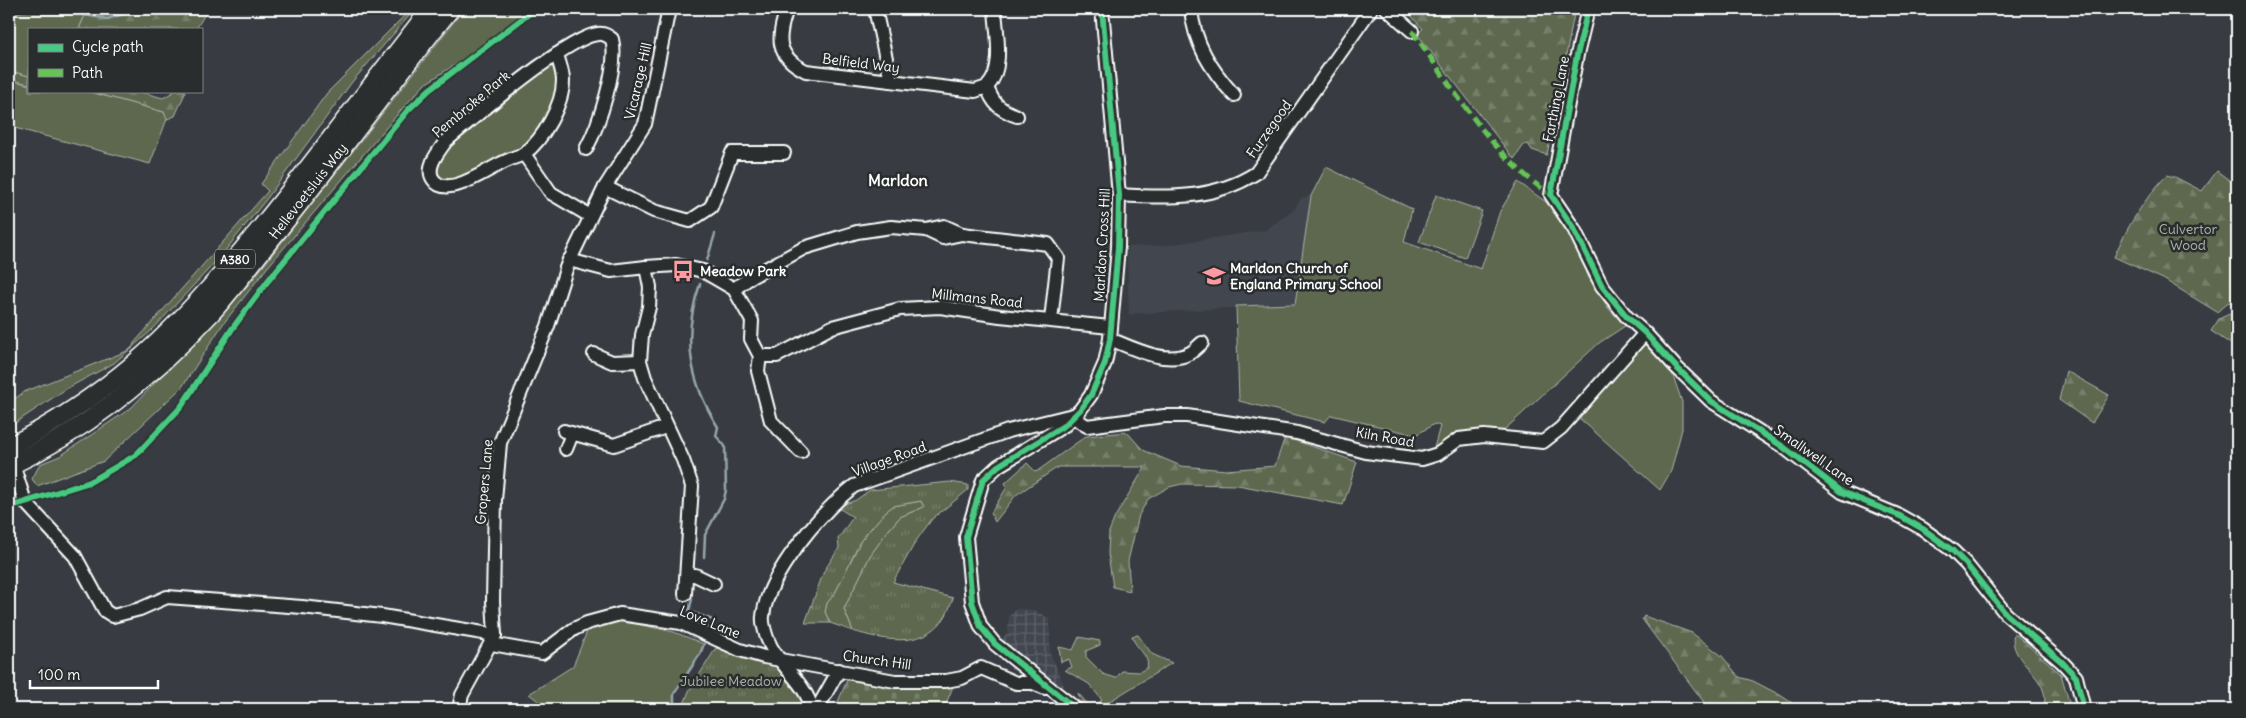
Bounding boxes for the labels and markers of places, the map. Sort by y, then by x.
bus stop icon: Meadow Park [670,258,696,284]
place label: Marldon Church of England Primary School [1230,259,1381,293]
place label: Meadow Park [700,262,786,280]
school or university icon: Marldon Church of England Primary School [1201,263,1227,289]

